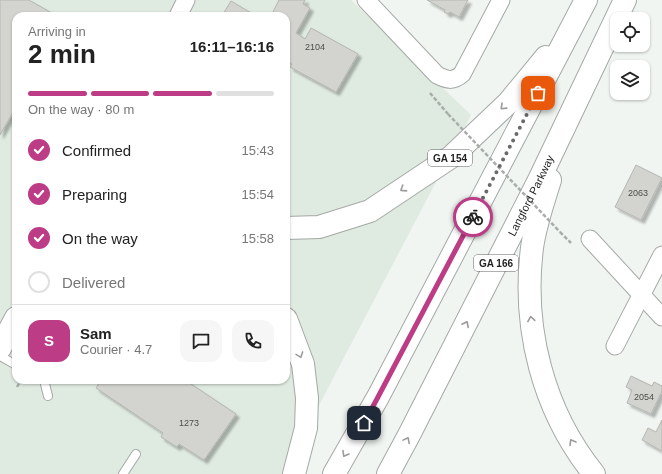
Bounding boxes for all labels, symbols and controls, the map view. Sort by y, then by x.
map controls [610,12,650,100]
button: locate [610,12,650,52]
text: Arriving in [28,24,86,39]
text: 16:11–16:16 [190,38,274,55]
text: 2 min [28,39,96,69]
house number: 2104 [305,42,325,52]
button: layers [610,60,650,100]
pin [521,76,555,110]
icon: bag [527,82,549,104]
text: On the way · 80 m [28,102,134,117]
one-way arrow [500,102,508,110]
icon: check [28,139,50,161]
text: Confirmed [62,142,131,159]
text: 15:43 [241,143,274,158]
road number: GA 154 [428,150,472,166]
street label: Langford Parkway [506,153,556,238]
icon: check [28,183,50,205]
one-way arrow [400,184,407,192]
text: Preparing [62,186,127,203]
text: 15:54 [241,187,274,202]
house number: 2063 [628,188,648,198]
courier [453,197,493,237]
icon: bike [462,206,484,228]
icon: check [28,227,50,249]
text: On the way [62,230,138,247]
text: 15:58 [241,231,274,246]
road number: GA 166 [474,255,518,271]
text: Delivered [62,274,125,291]
one-way arrow [527,316,536,323]
button: chat [180,320,222,362]
button: phone [232,320,274,362]
one-way arrow [461,321,468,328]
text: Sam [80,325,112,342]
text: S [44,332,54,349]
text: Courier · 4.7 [80,342,152,357]
one-way arrow [295,352,303,359]
house number: 2054 [634,392,654,402]
pin [347,406,381,440]
icon: home [353,412,375,434]
house number: 1273 [179,418,199,428]
one-way arrow [402,436,409,444]
one-way arrow [569,439,576,446]
one-way arrow [343,450,350,457]

